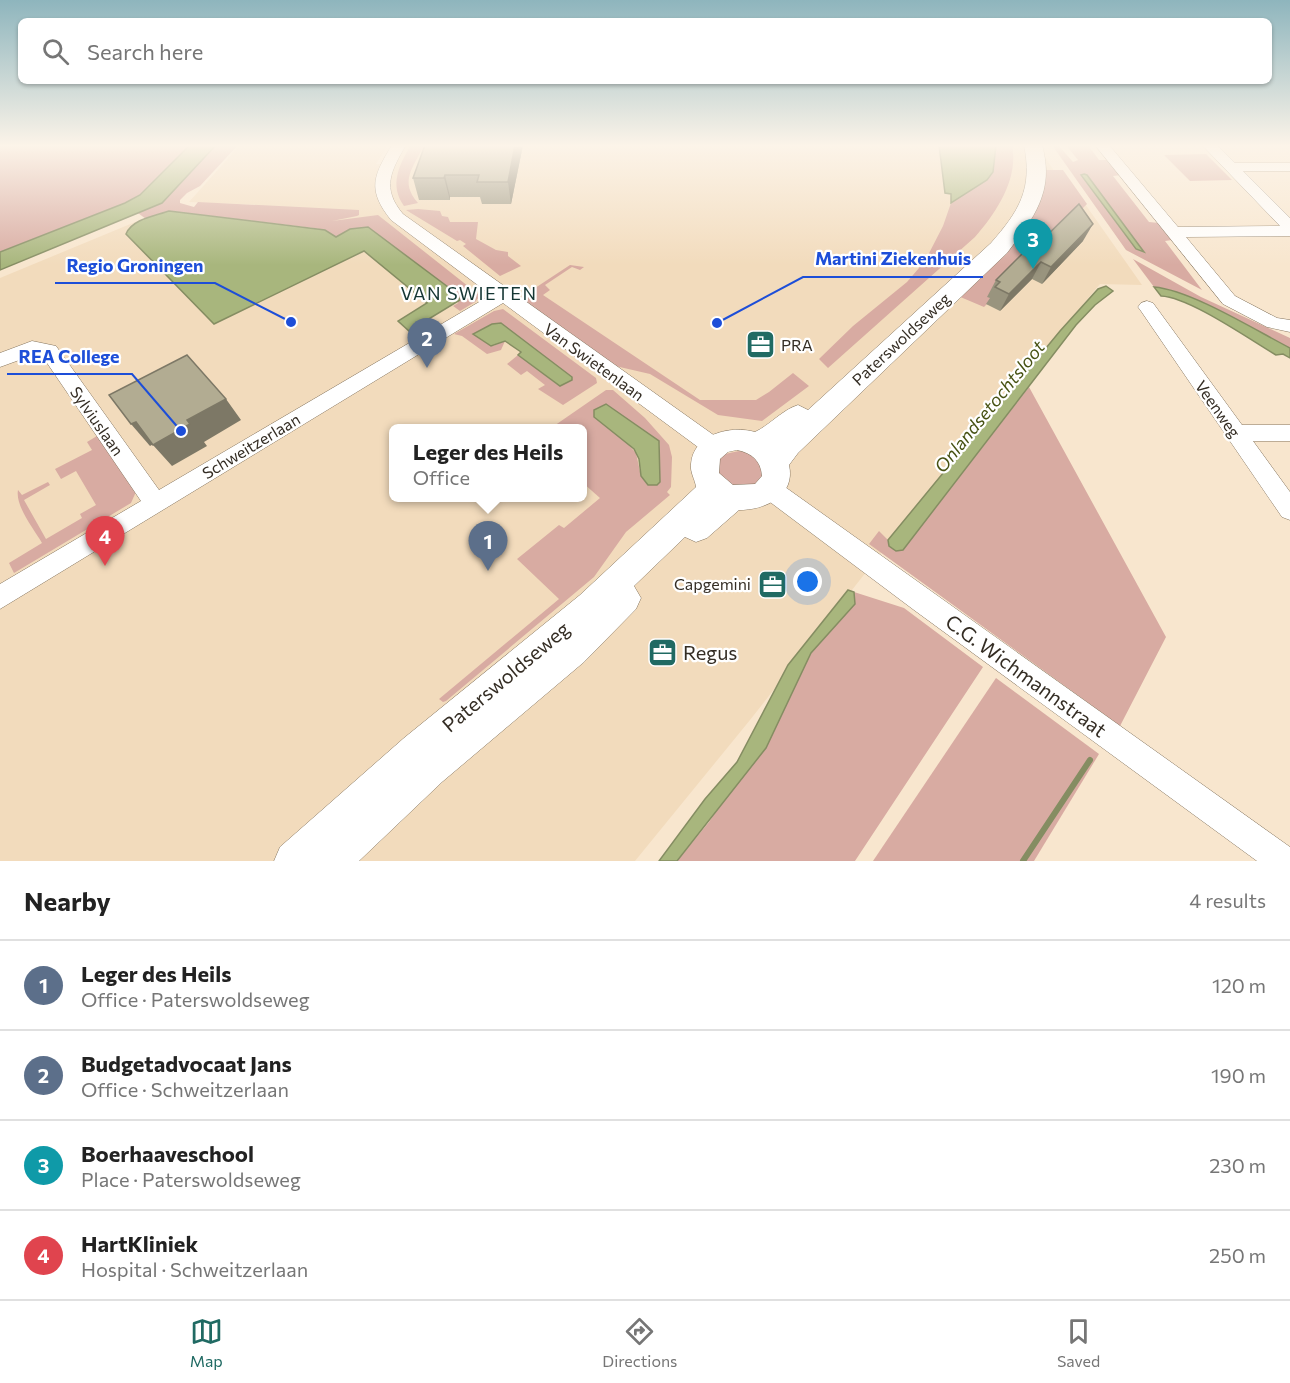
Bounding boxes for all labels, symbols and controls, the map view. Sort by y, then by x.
search box [18,18,1272,84]
icon: search [39,35,72,68]
text: Search here [87,38,203,65]
pin: 3 [1014,220,1052,269]
callout: Martini Ziekenhuis [803,241,983,277]
callout: Regio Groningen [55,247,215,283]
text: Martini Ziekenhuis [815,247,971,269]
text: Regio Groningen [67,254,203,276]
district label: VAN SWIETEN [400,282,538,304]
street label: Paterswoldseweg [848,288,954,389]
pin: 2 [408,318,446,368]
street label: Van Swietenlaan [541,319,648,404]
office icon: PRA [744,329,776,361]
place label: PRA [781,335,813,354]
water label: Onlandsetochtsloot [929,336,1050,477]
callout: REA College [7,338,132,374]
text: REA College [18,345,120,367]
street label: Veenweg [1192,376,1245,441]
street label: Sylviuslaan [67,383,128,459]
street label: Schweitzerlaan [198,409,303,482]
popup [389,424,587,502]
text: Leger des Heils [413,438,563,465]
text: Office [413,465,470,489]
pin: 4 [86,516,124,566]
pin: 1 [468,522,508,571]
your location [793,567,822,596]
office icon: Capgemini [756,568,788,600]
place label: Capgemini [674,574,751,593]
street label: C.G. Wichmannstraat [941,609,1112,742]
street label: Paterswoldseweg [437,616,574,736]
office icon: Regus [646,637,678,669]
place label: Regus [683,640,737,664]
text: Nearby [24,885,111,916]
text: 4 results [1189,888,1266,912]
text: Leger des Heils [81,960,231,987]
text: 1 [39,973,48,997]
text: 120 m [1212,973,1266,997]
text: Office · Paterswoldseweg [81,987,310,1011]
text: Budgetadvocaat Jans [81,1050,292,1077]
text: 2 [38,1063,49,1087]
text: 190 m [1211,1063,1266,1087]
text: Office · Schweitzerlaan [81,1077,289,1101]
text: Boerhaaveschool [81,1140,254,1167]
text: 3 [38,1153,49,1177]
text: 230 m [1209,1153,1266,1177]
text: Place · Paterswoldseweg [81,1167,301,1191]
text: HartKliniek [81,1230,198,1257]
text: 4 [37,1243,50,1267]
text: 250 m [1209,1243,1266,1267]
text: Hospital · Schweitzerlaan [81,1257,308,1281]
tab: Map [190,1315,223,1370]
tab: Directions [602,1315,677,1370]
tab: Saved [1057,1315,1100,1370]

